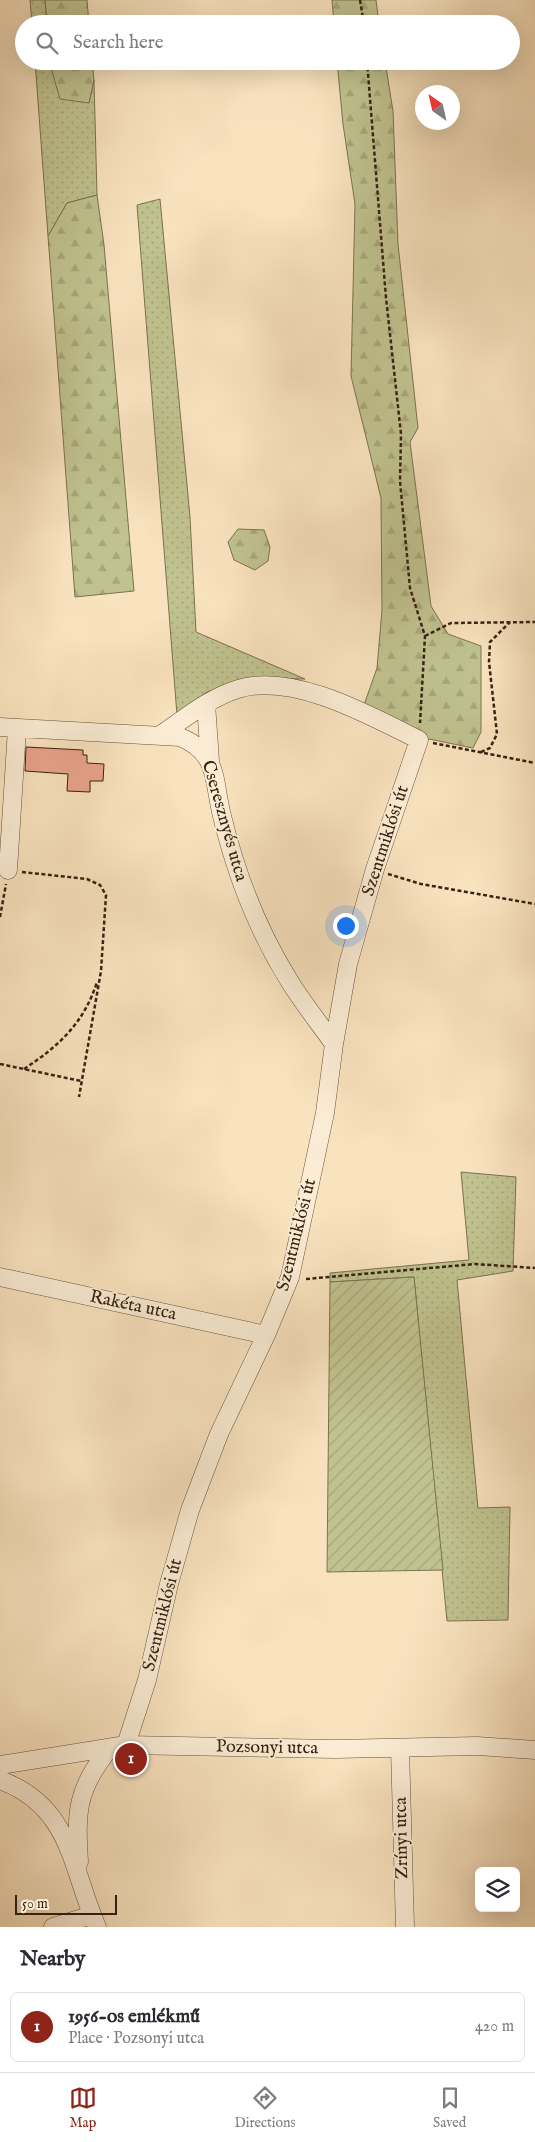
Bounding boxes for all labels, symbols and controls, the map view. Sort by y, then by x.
search box [15,15,520,70]
icon: search [33,29,61,57]
text: Search here [73,31,164,55]
north arrow [415,85,460,130]
street label: Cseresznyés utca [196,758,252,884]
street label: Szentmiklósi út [357,783,415,899]
your location [333,913,359,939]
street label: Szentmiklósi út [272,1176,322,1294]
street label: Rakéta utca [88,1286,179,1326]
street label: Szentmiklósi út [138,1556,188,1674]
street label: Pozsonyi utca [216,1736,318,1760]
pin: 1 [115,1740,147,1778]
street label: Zrínyi utca [390,1797,414,1879]
map controls [475,1867,520,1912]
button: layers [475,1867,520,1912]
scale bar [15,1892,118,1915]
text: 50 m [22,1895,48,1913]
text: Nearby [20,1946,85,1973]
text: 1956-os emlékmű [68,2005,200,2029]
text: 1 [34,2017,40,2037]
text: 420 m [475,2017,514,2037]
text: Place · Pozsonyi utca [68,2029,204,2049]
tab: Map [69,2084,97,2132]
tab: Directions [234,2084,295,2132]
tab: Saved [433,2084,466,2132]

